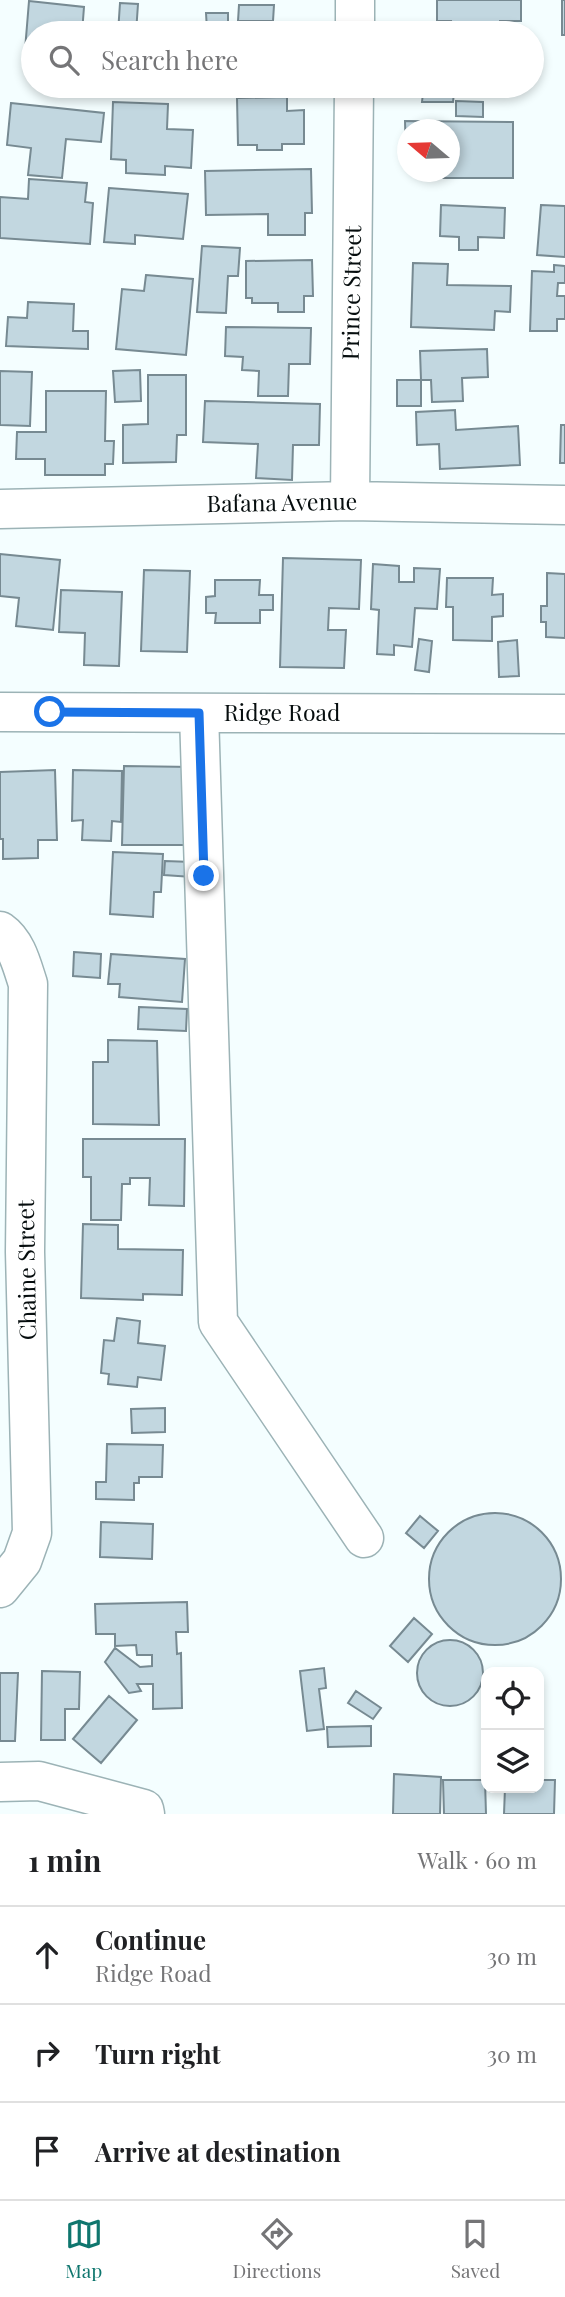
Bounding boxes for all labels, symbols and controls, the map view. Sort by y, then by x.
search box [21,21,544,98]
icon: search [45,41,83,79]
text: Search here [101,42,238,77]
north arrow [397,119,460,182]
street label: Prince Street [334,225,367,360]
street label: Bafana Avenue [206,485,358,518]
route start [34,696,65,727]
street label: Ridge Road [224,696,340,727]
route end [188,860,219,891]
street label: Chaine Street [9,1199,42,1340]
map controls [481,1667,544,1793]
button: locate [481,1667,544,1730]
button: layers [481,1730,544,1793]
text: 1 min [28,1840,102,1880]
text: Walk · 60 m [418,1844,537,1875]
text: Continue [95,1922,206,1957]
icon: ahead [28,1936,66,1974]
text: 30 m [487,1940,537,1971]
text: Ridge Road [95,1957,212,1988]
icon: right [28,2034,66,2072]
text: Turn right [95,2036,221,2071]
text: 30 m [487,2038,537,2069]
icon: arrive [28,2132,66,2170]
text: Arrive at destination [95,2134,341,2169]
tab: Map [65,2215,103,2283]
tab: Directions [232,2215,321,2283]
tab: Saved [451,2215,500,2283]

